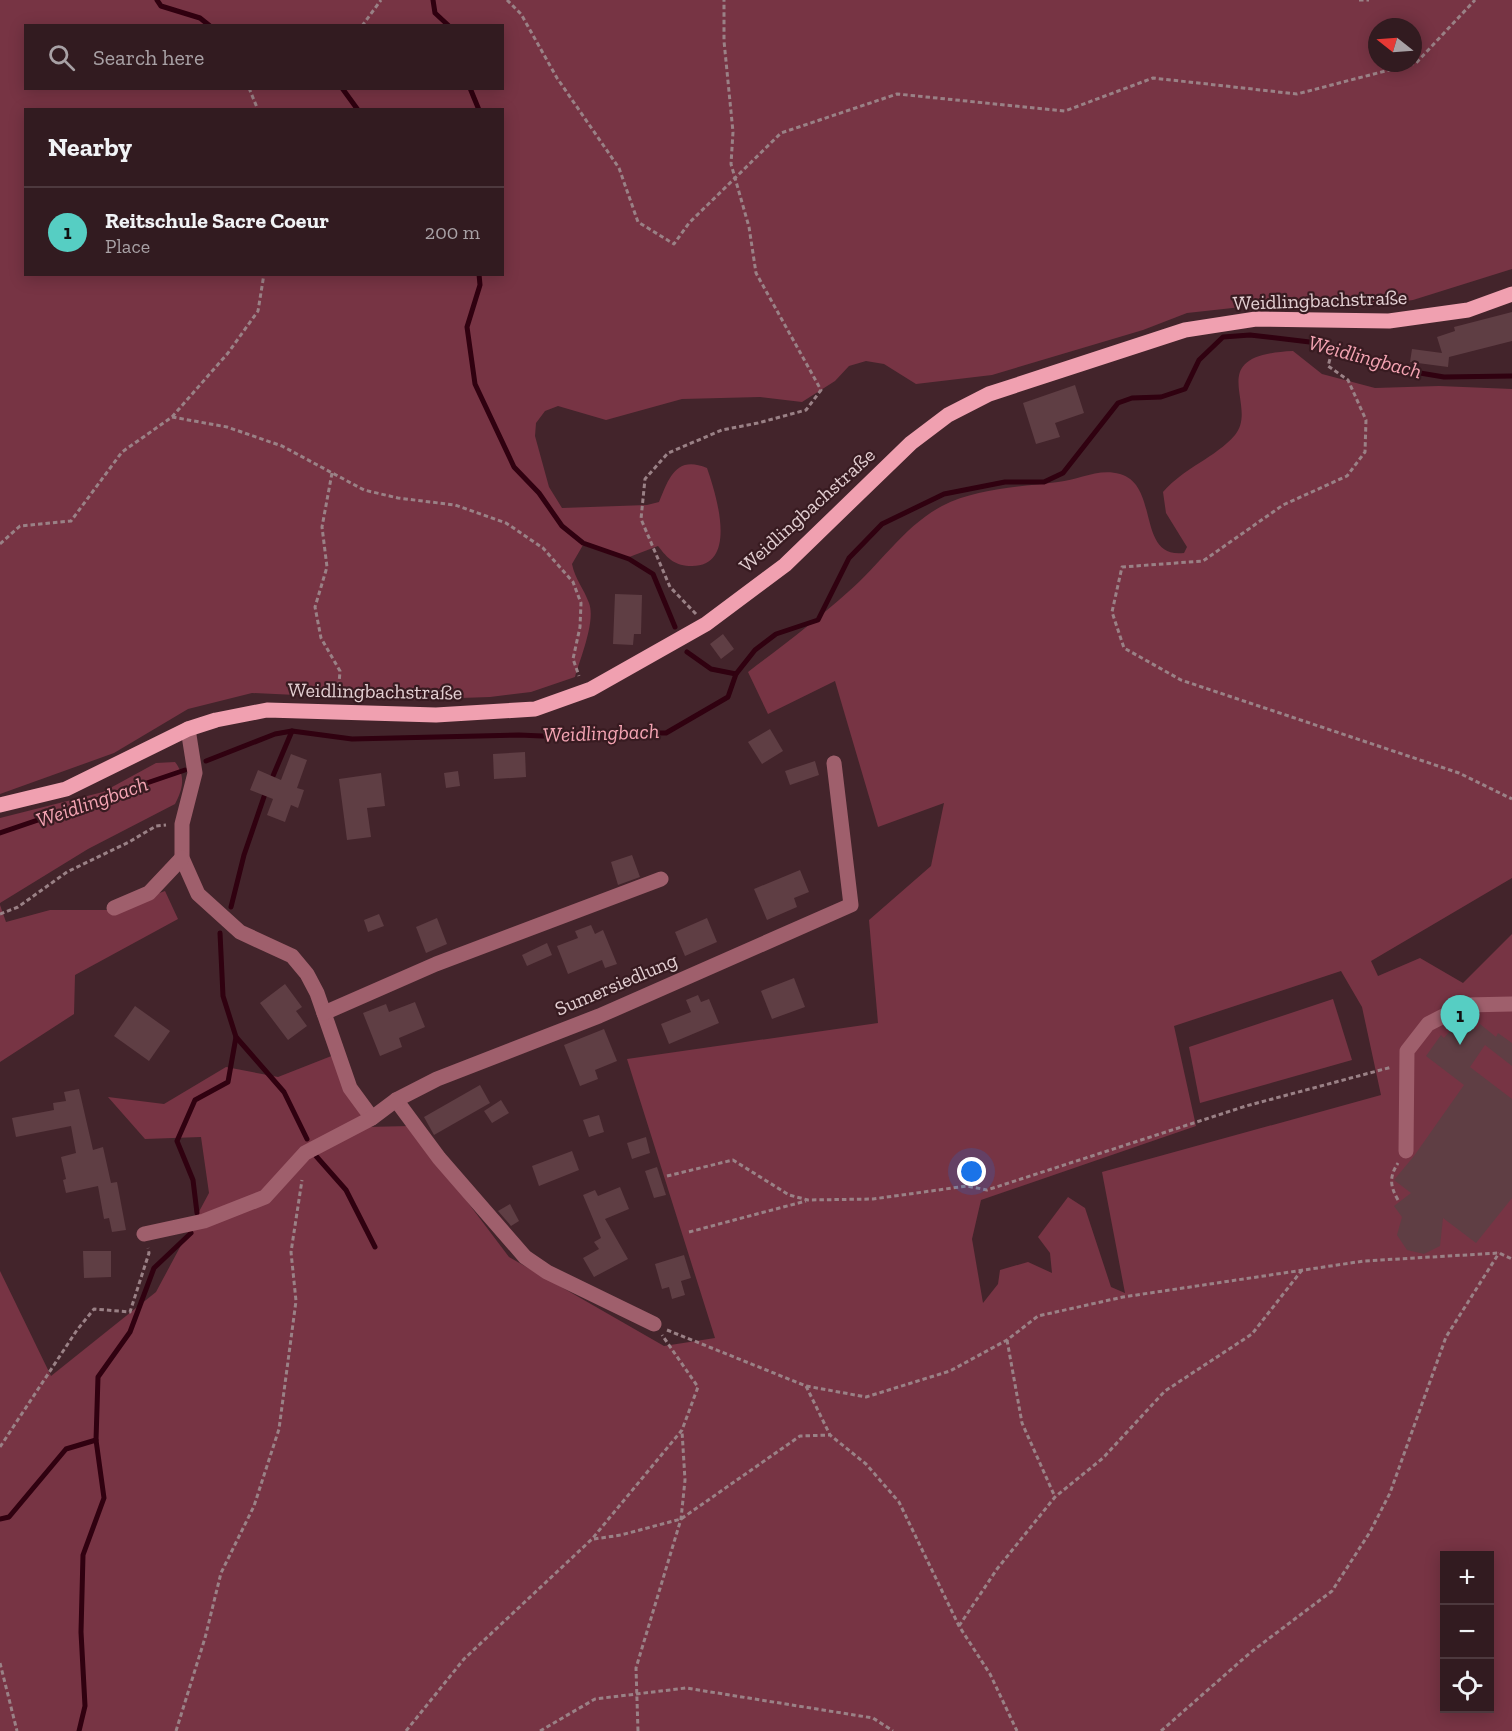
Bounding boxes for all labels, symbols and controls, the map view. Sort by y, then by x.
north arrow [1368,18,1422,72]
search box [24,24,504,90]
icon: search [45,41,78,74]
text: Search here [93,44,204,71]
text: Nearby [48,131,132,163]
text: Reitschule Sacre Coeur [105,207,329,234]
text: 1 [63,220,72,244]
text: 200 m [425,220,480,244]
text: Place [105,234,150,258]
street label: Weidlingbachstraße [1232,285,1408,315]
water label: Weidlingbach [1306,329,1425,384]
street label: Weidlingbachstraße [734,443,880,577]
street label: Weidlingbachstraße [288,677,462,705]
water label: Weidlingbach [542,718,660,747]
water label: Weidlingbach [33,771,151,832]
street label: Sumersiedlung [551,947,681,1021]
pin: 1 [1440,996,1480,1045]
your location [957,1157,986,1186]
map controls [1440,1551,1494,1713]
button: + [1440,1551,1494,1605]
button: − [1440,1605,1494,1659]
button: locate [1440,1659,1494,1713]

